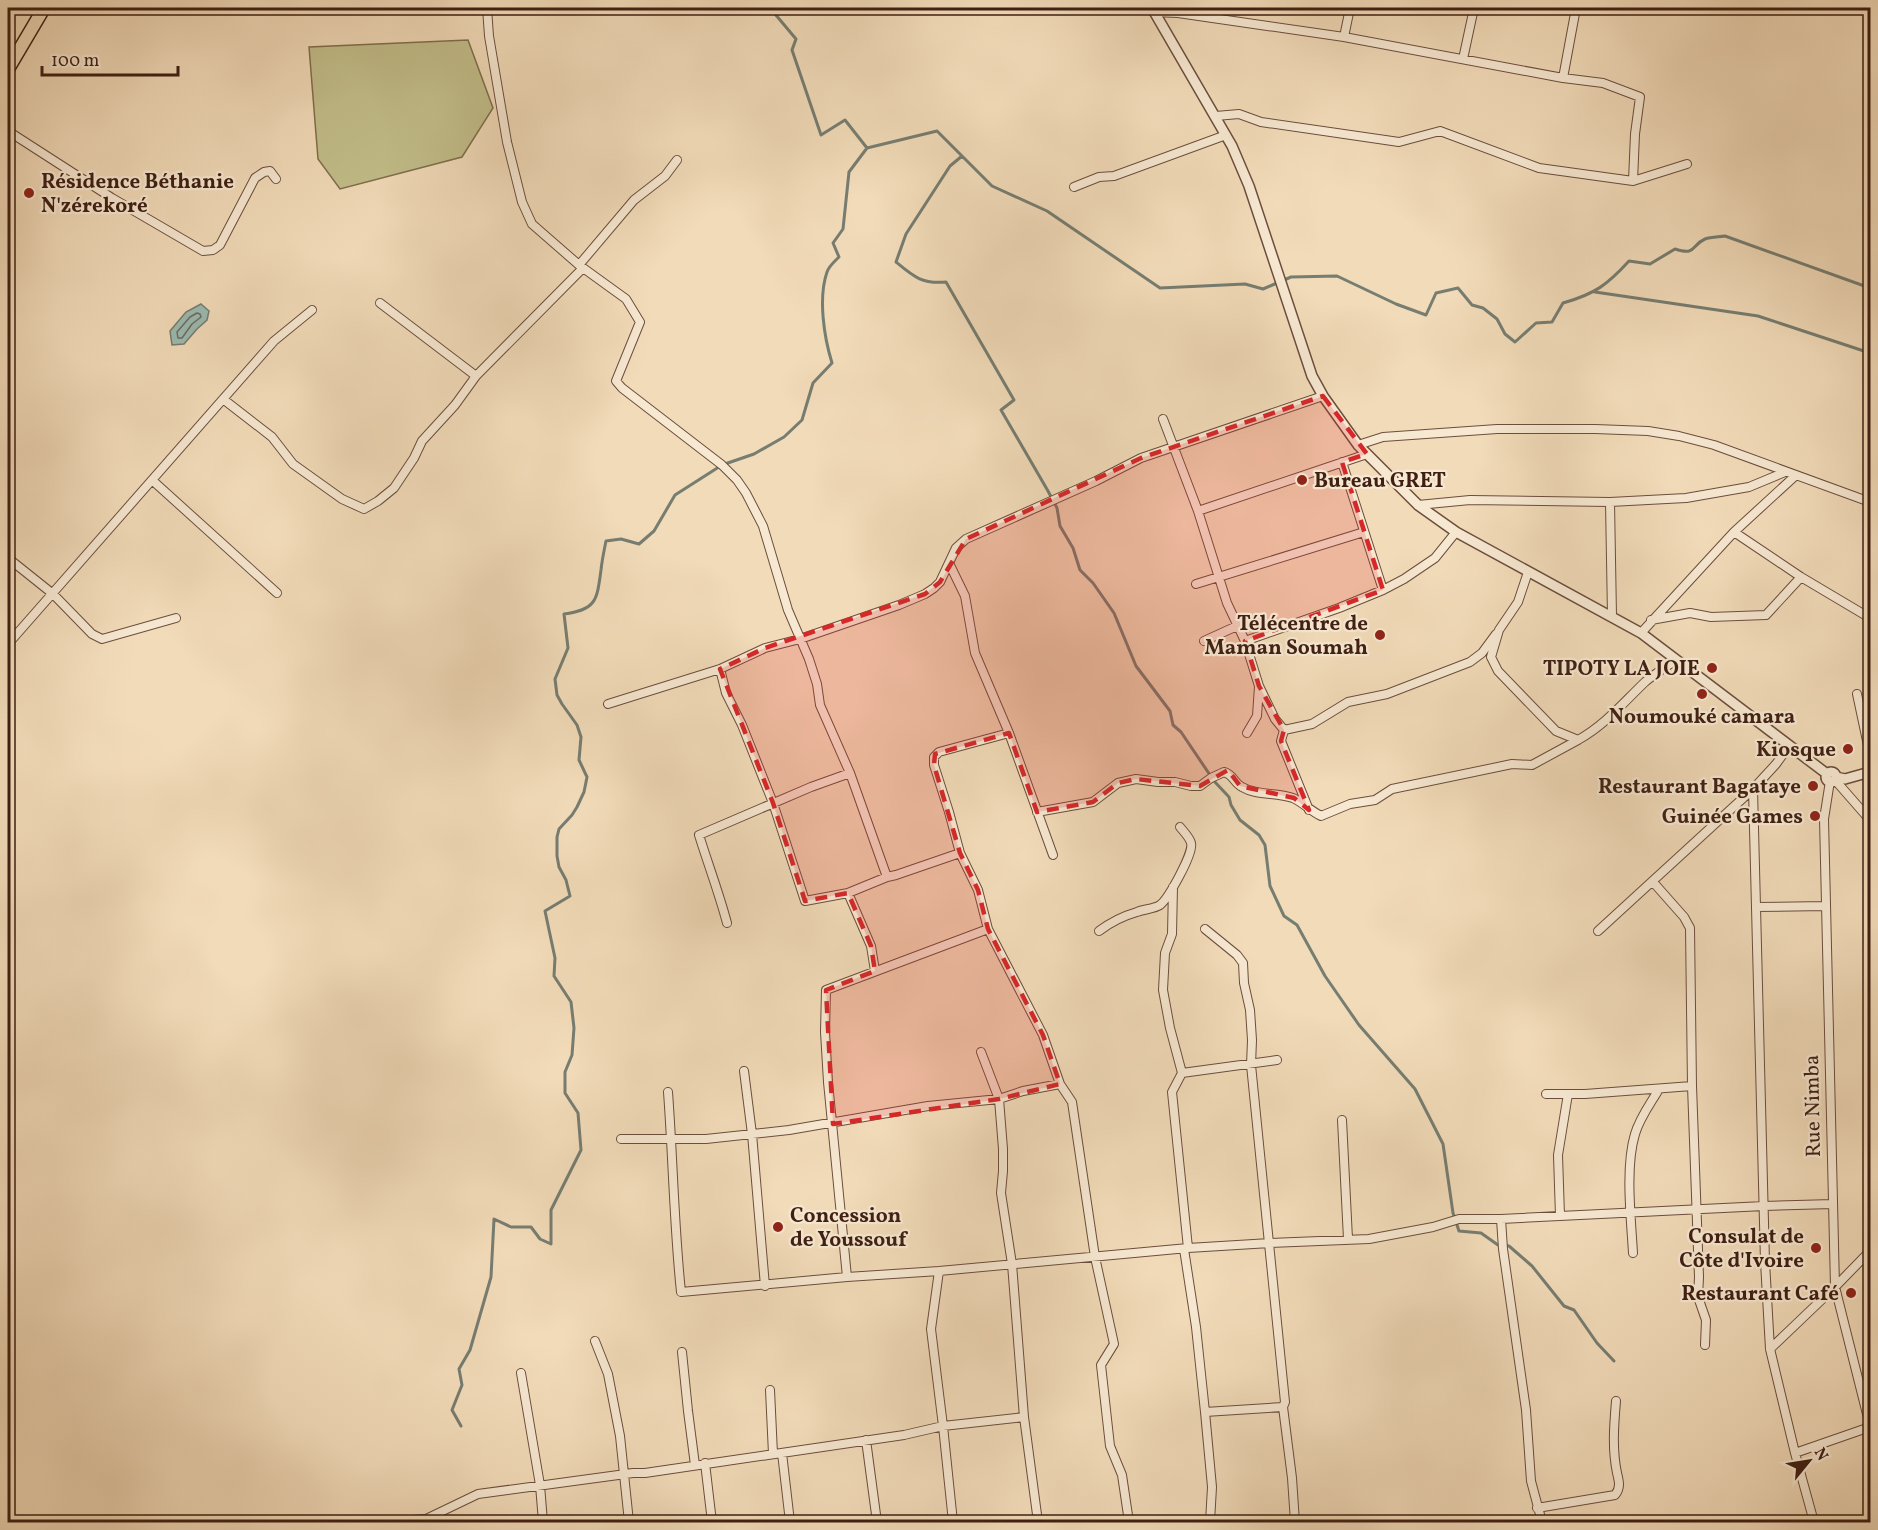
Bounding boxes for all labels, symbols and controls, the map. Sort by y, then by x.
scale bar [42,39,178,77]
text: 100 m [51,49,100,74]
place label: Résidence Béthanie N'zérekoré [41,168,234,221]
marker: Résidence Béthanie N'zérekoré [22,186,36,200]
place label: Bureau GRET [1314,467,1446,496]
marker: Bureau GRET [1295,473,1309,487]
place label: Télécentre de Maman Soumah [1204,610,1368,663]
marker: Télécentre de Maman Soumah [1373,628,1387,642]
place label: TIPOTY LA JOIE [1543,655,1700,684]
marker: TIPOTY LA JOIE [1705,661,1719,675]
marker: Noumouké camara [1695,687,1709,701]
place label: Noumouké camara [1609,703,1795,732]
place label: Kiosque [1756,736,1836,765]
marker: Kiosque [1841,742,1855,756]
place label: Restaurant Bagataye [1598,773,1801,802]
marker: Restaurant Bagataye [1806,779,1820,793]
place label: Guinée Games [1662,803,1803,832]
marker: Guinée Games [1808,809,1822,823]
street label: Rue Nimba [1798,1054,1829,1158]
place label: Concession de Youssouf [790,1202,908,1255]
marker: Concession de Youssouf [771,1220,785,1234]
place label: Consulat de Côte d'Ivoire [1679,1223,1804,1276]
marker: Consulat de Côte d'Ivoire [1809,1241,1823,1255]
place label: Restaurant Café [1681,1280,1839,1309]
marker: Restaurant Café [1844,1286,1858,1300]
north arrow [1779,1431,1839,1491]
text: N [1808,1444,1833,1465]

